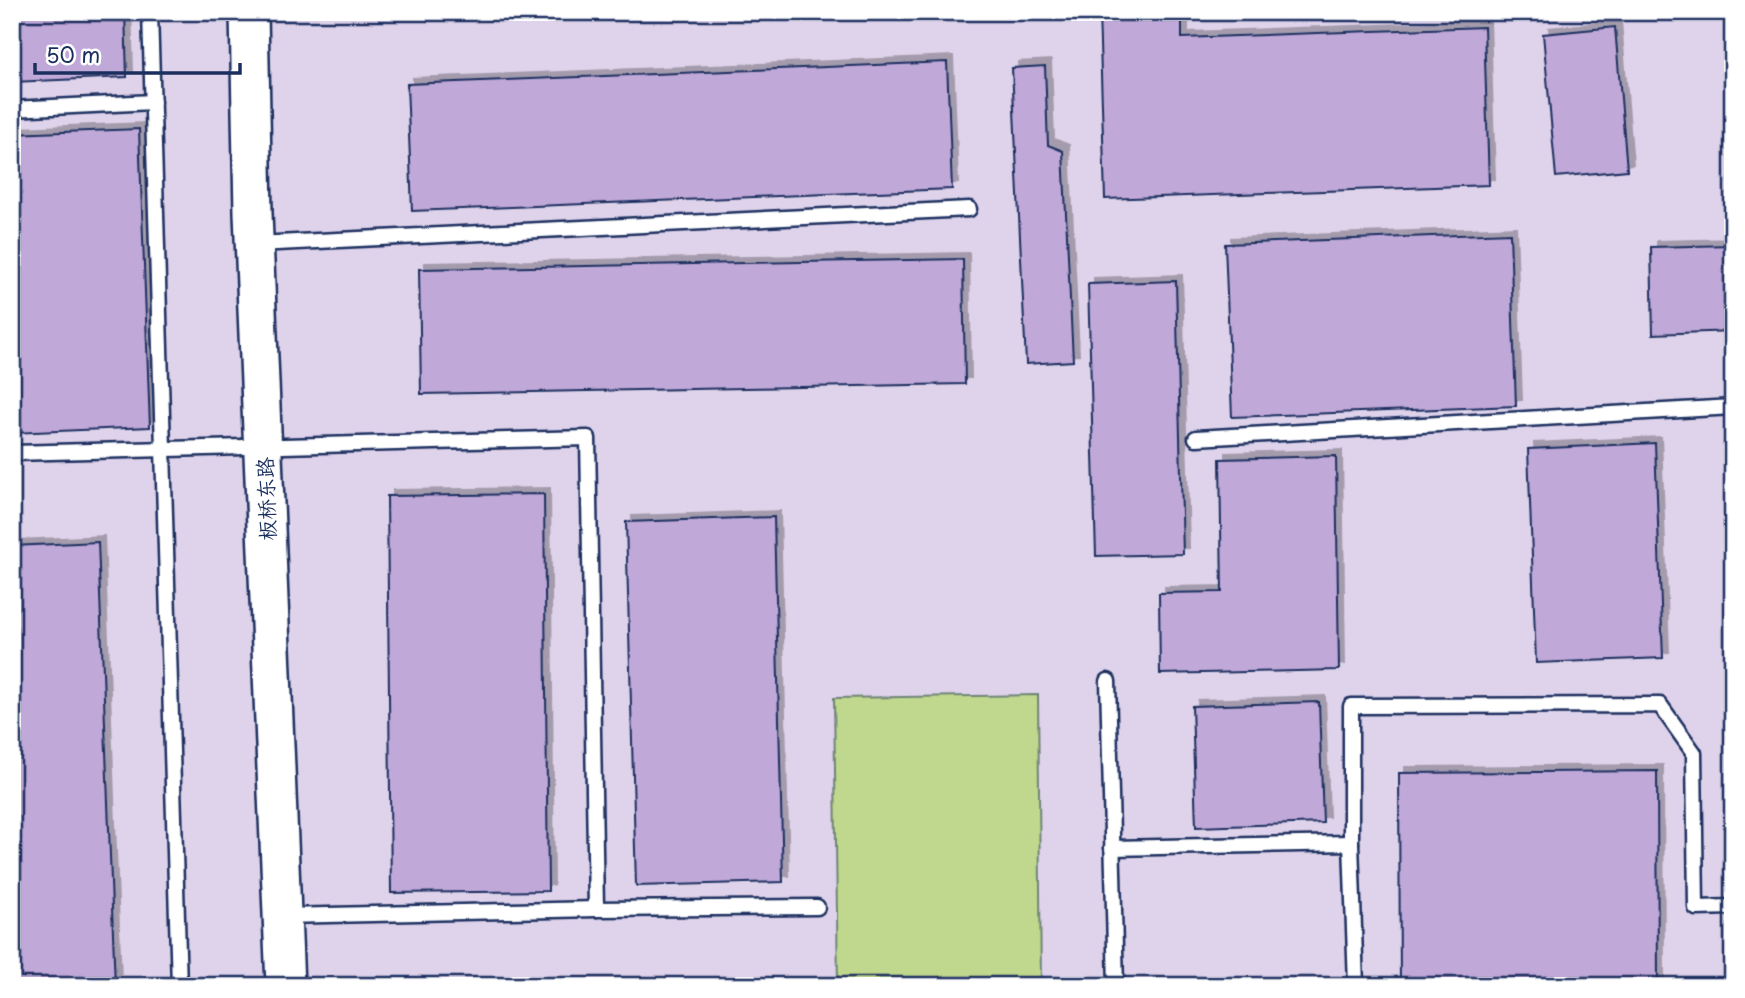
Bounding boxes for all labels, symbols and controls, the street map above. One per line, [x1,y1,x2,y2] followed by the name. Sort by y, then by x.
[35,32,240,76] scale bar
[46,38,100,70] text: 50 m
[248,456,282,542] street label: 板桥东路

